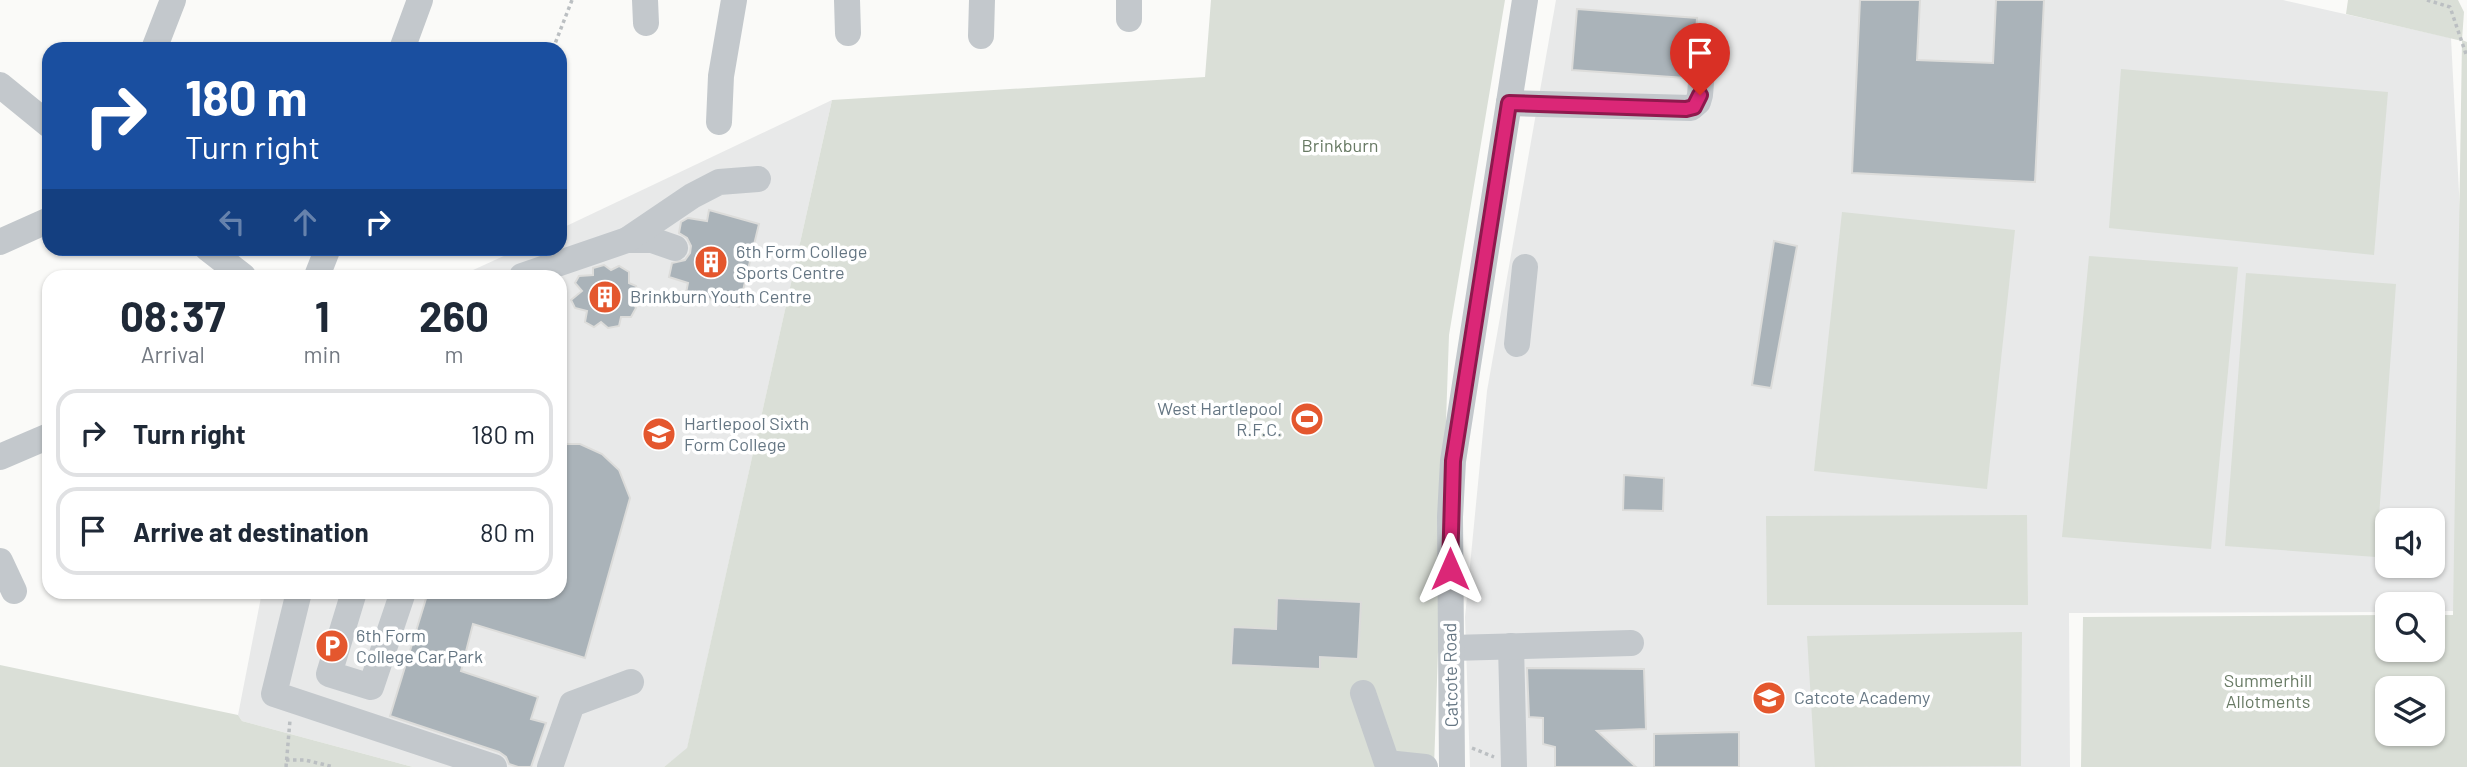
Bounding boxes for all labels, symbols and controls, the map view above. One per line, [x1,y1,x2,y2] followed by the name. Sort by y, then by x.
[1670,23,1730,95] pin
[1681,34,1719,72] icon: arrive
[185,67,308,126] text: 180 m
[70,70,161,161] icon: right
[185,127,320,165] text: Turn right
[1302,134,1378,156] park label: Brinkburn
[213,203,251,241] icon: left
[286,203,324,241] icon: ahead
[359,203,397,241] icon: right
[736,240,867,283] place label: 6th Form College Sports Centre
[692,243,730,281] building icon: 6th Form College Sports Centre
[586,278,624,316] building icon: Brinkburn Youth Centre
[630,285,812,307] place label: Brinkburn Youth Centre
[120,290,226,340] text: 08:37
[315,290,330,340] text: 1
[419,290,489,340] text: 260
[141,340,205,368] text: Arrival
[304,340,341,368] text: min
[444,340,463,368] text: m
[1157,397,1282,440] place label: West Hartlepool R.F.C.
[1288,400,1326,438] sports icon: West Hartlepool R.F.C.
[684,412,809,455] place label: Hartlepool Sixth Form College
[74,414,112,452] icon: right
[640,415,678,453] school or university icon: Hartlepool Sixth Form College
[133,418,246,449] text: Turn right
[471,418,535,449] text: 180 m
[2375,508,2445,746] map controls
[2375,508,2445,578] button: sound
[74,512,112,550] icon: arrive
[133,516,369,547] text: Arrive at destination
[480,516,535,547] text: 80 m
[1413,532,1487,606] position arrow
[2375,592,2445,662] button: search
[1438,623,1462,727] street label: Catcote Road
[356,624,483,667] place label: 6th Form College Car Park
[313,627,351,665] parking icon: 6th Form College Car Park
[2224,669,2312,712] park label: Summerhill Allotments
[2375,676,2445,746] button: layers
[1750,679,1788,717] school or university icon: Catcote Academy
[1794,686,1930,708] place label: Catcote Academy

